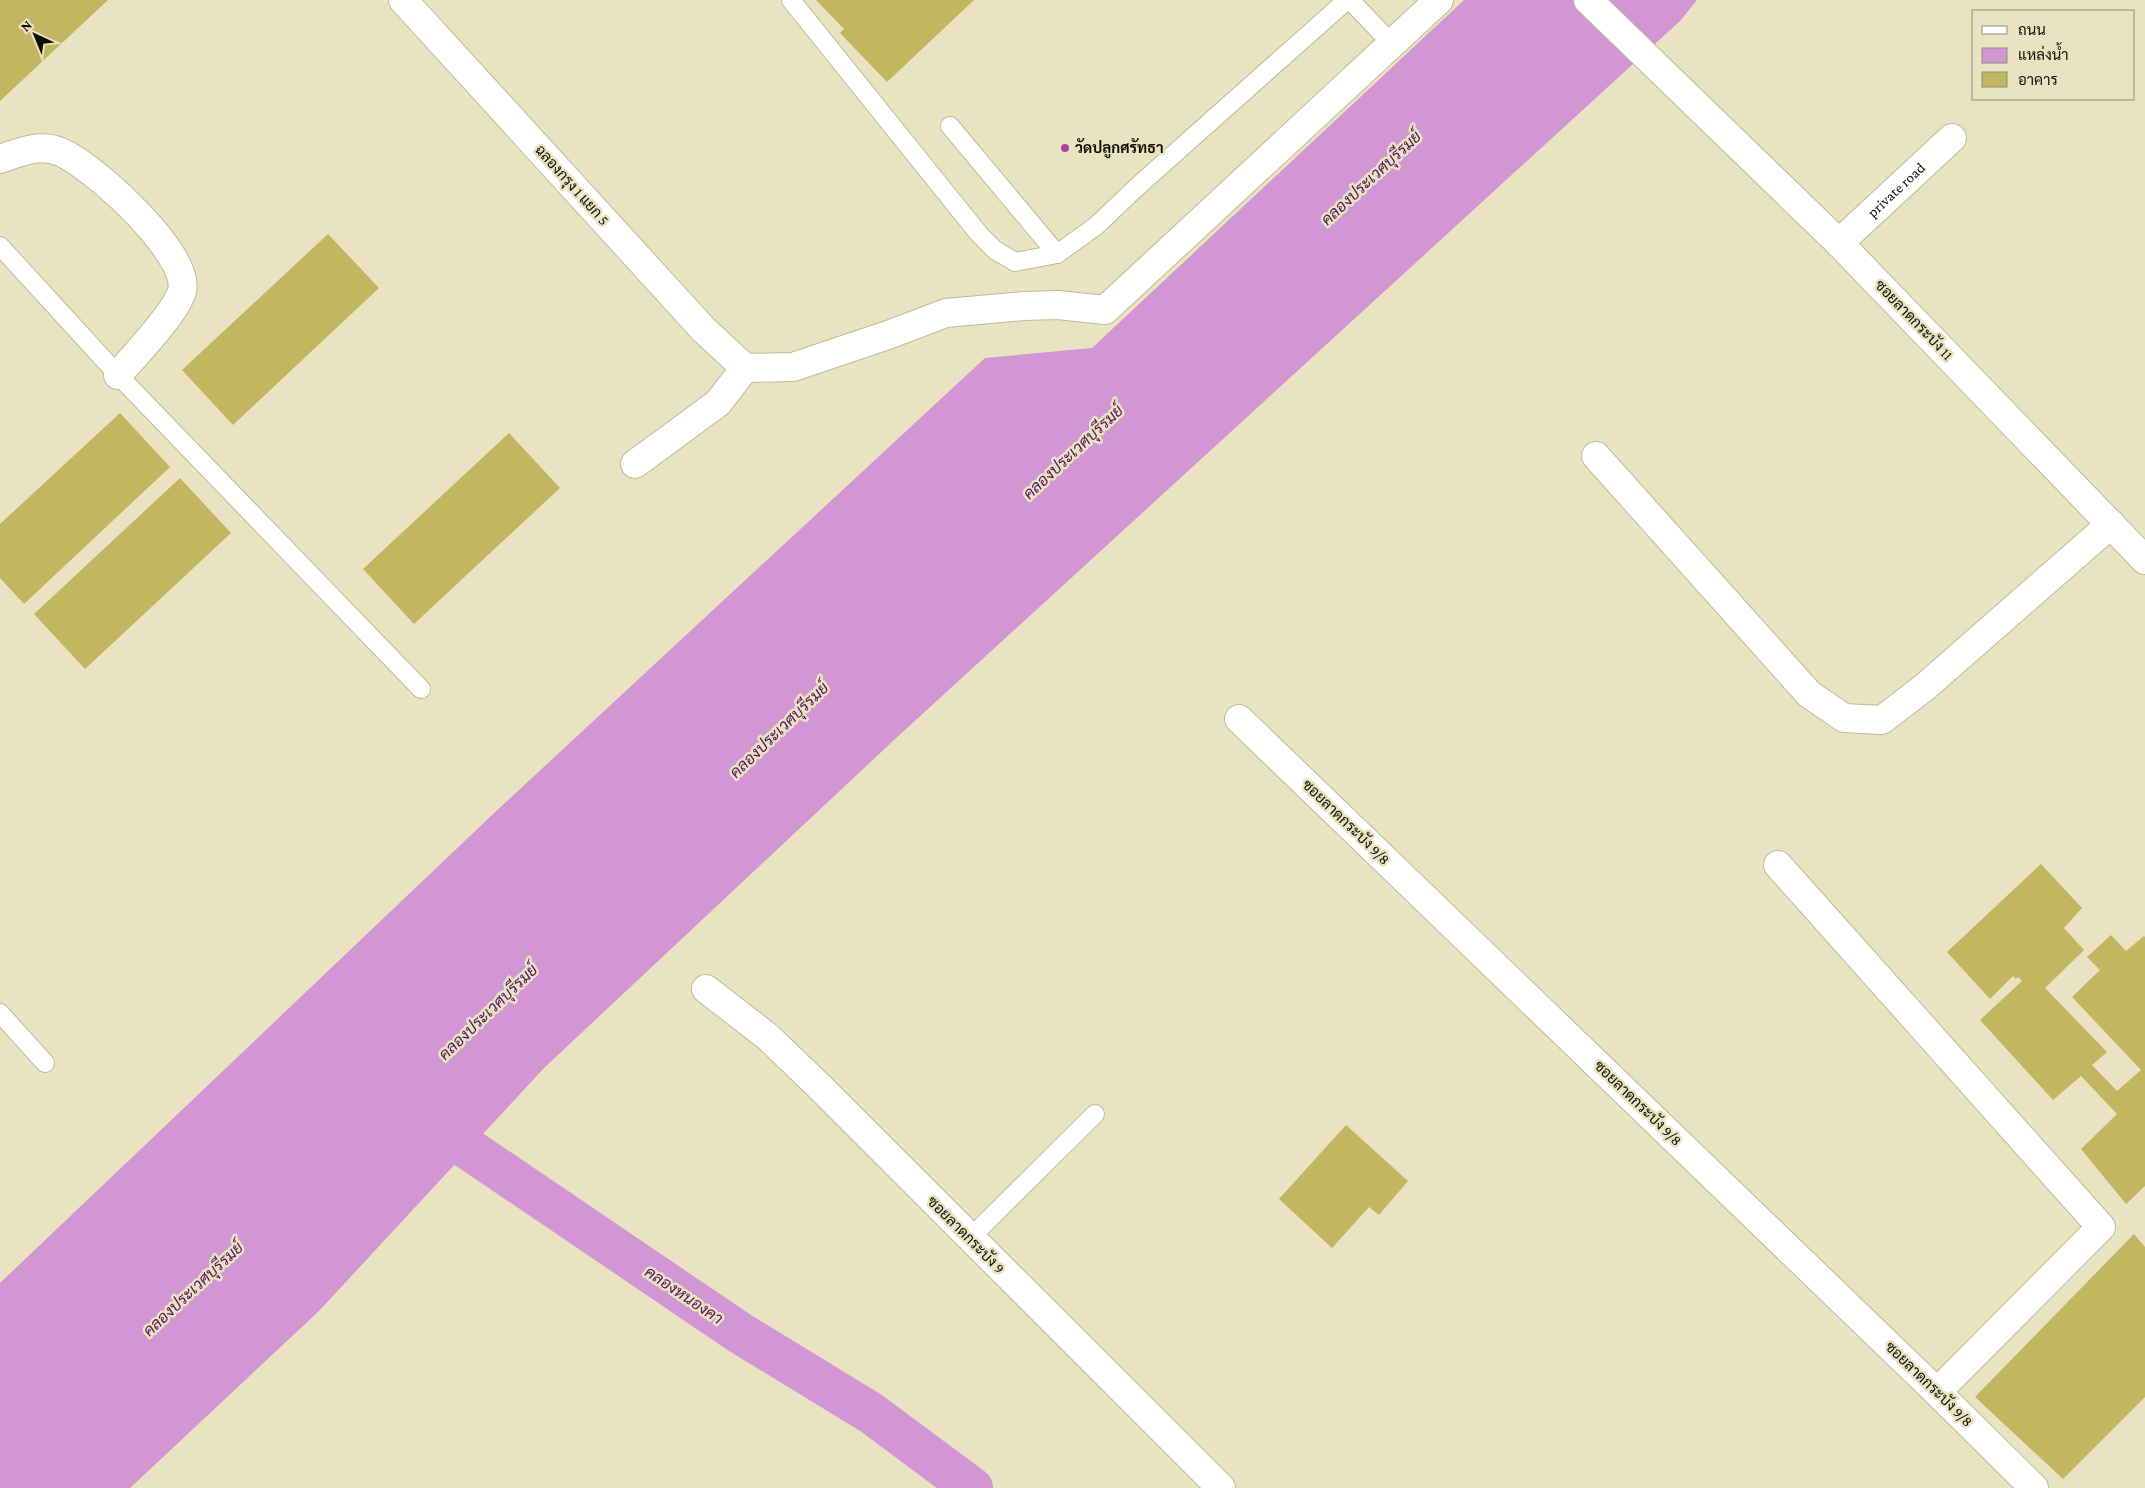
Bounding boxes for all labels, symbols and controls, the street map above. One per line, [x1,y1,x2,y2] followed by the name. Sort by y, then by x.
[10,10,60,60] north arrow
[1972,10,2135,100] legend
[17,16,35,35] text: N
[2018,22,2046,38] text: ถนน
[2018,42,2069,63] text: แหล่งน้ำ
[2018,72,2058,88] text: อาคาร
[1315,123,1428,231] water label: คลองประเวศบุรีรมย์
[1075,138,1164,159] place label: วัดปลูกศรัทธา
[530,142,612,230] street label: ฉลองกรุง 1 แยก 5
[1059,142,1071,154] marker: วัดปลูกศรัทธา
[1864,159,1928,221] street label: private road
[1872,276,1957,363] street label: ซอยลาดกระบัง 11
[1017,397,1130,505] water label: คลองประเวศบุรีรมย์
[724,674,835,783] water label: คลองประเวศบุรีรมย์
[1299,776,1394,868] street label: ซอยลาดกระบัง 9/8
[433,956,544,1065] water label: คลองประเวศบุรีรมย์
[1591,1057,1686,1149] street label: ซอยลาดกระบัง 9/8
[924,1192,1009,1277] street label: ซอยลาดกระบัง 9
[137,1234,250,1342] water label: คลองประเวศบุรีรมย์
[642,1263,726,1327] water label: คลองหนองคา
[1882,1338,1977,1430] street label: ซอยลาดกระบัง 9/8

